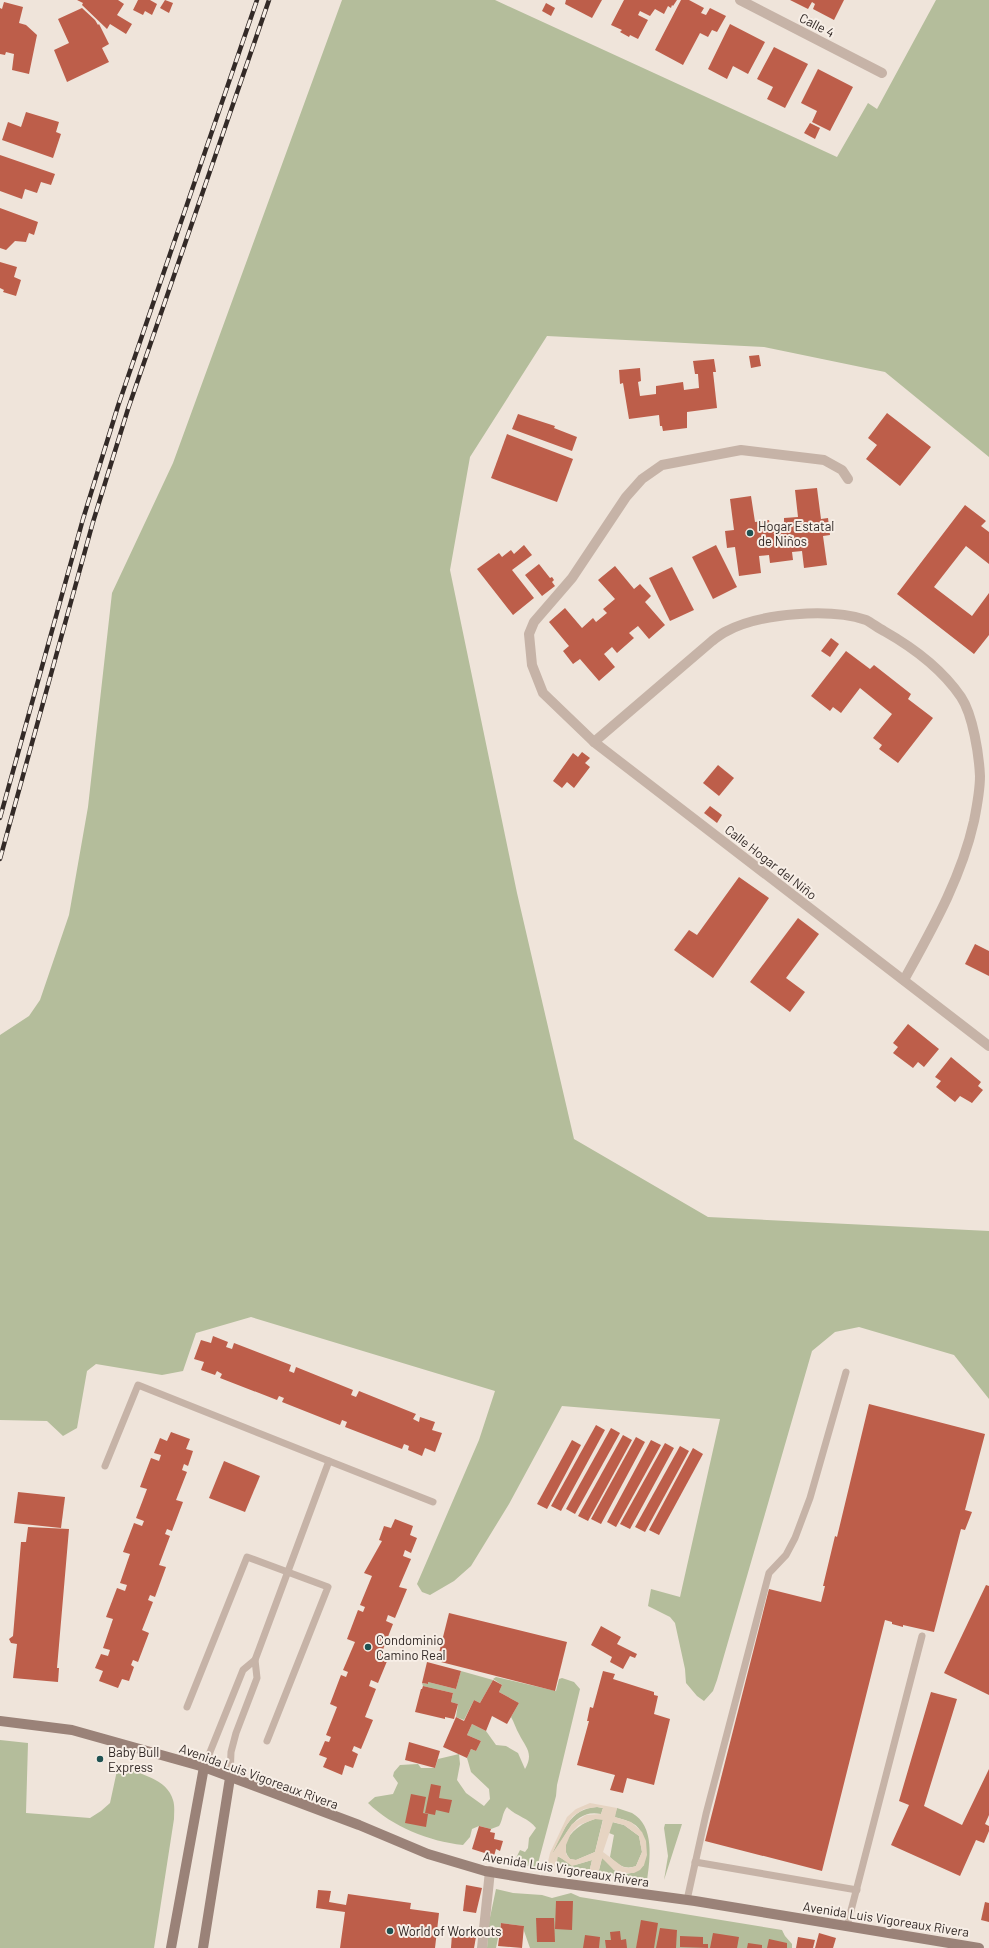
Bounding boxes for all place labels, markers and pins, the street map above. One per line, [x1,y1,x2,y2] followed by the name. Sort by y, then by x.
[758,518,834,549] place label: Hogar Estatal de Niños
[745,528,755,538] marker: Hogar Estatal de Niños
[376,1632,446,1663] place label: Condominio Camino Real
[363,1642,373,1652] marker: Condominio Camino Real
[108,1744,159,1775] place label: Baby Bull Express
[95,1754,105,1764] marker: Baby Bull Express
[398,1923,501,1939] place label: World of Workouts
[385,1926,395,1936] marker: World of Workouts

